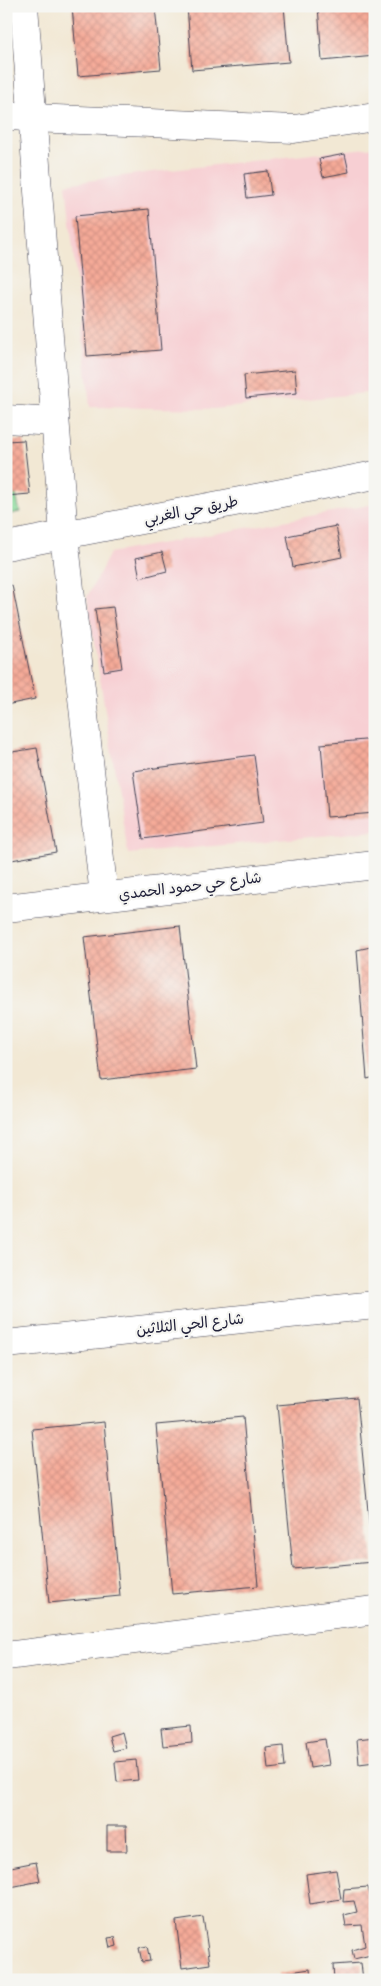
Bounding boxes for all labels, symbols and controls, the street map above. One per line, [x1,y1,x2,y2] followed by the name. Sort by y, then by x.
[142,491,241,532] street label: طريق حي الغربي
[117,867,263,908] street label: شارع حي حمود الحمدي
[135,1308,245,1343] street label: شارع الحي الثلاثين

